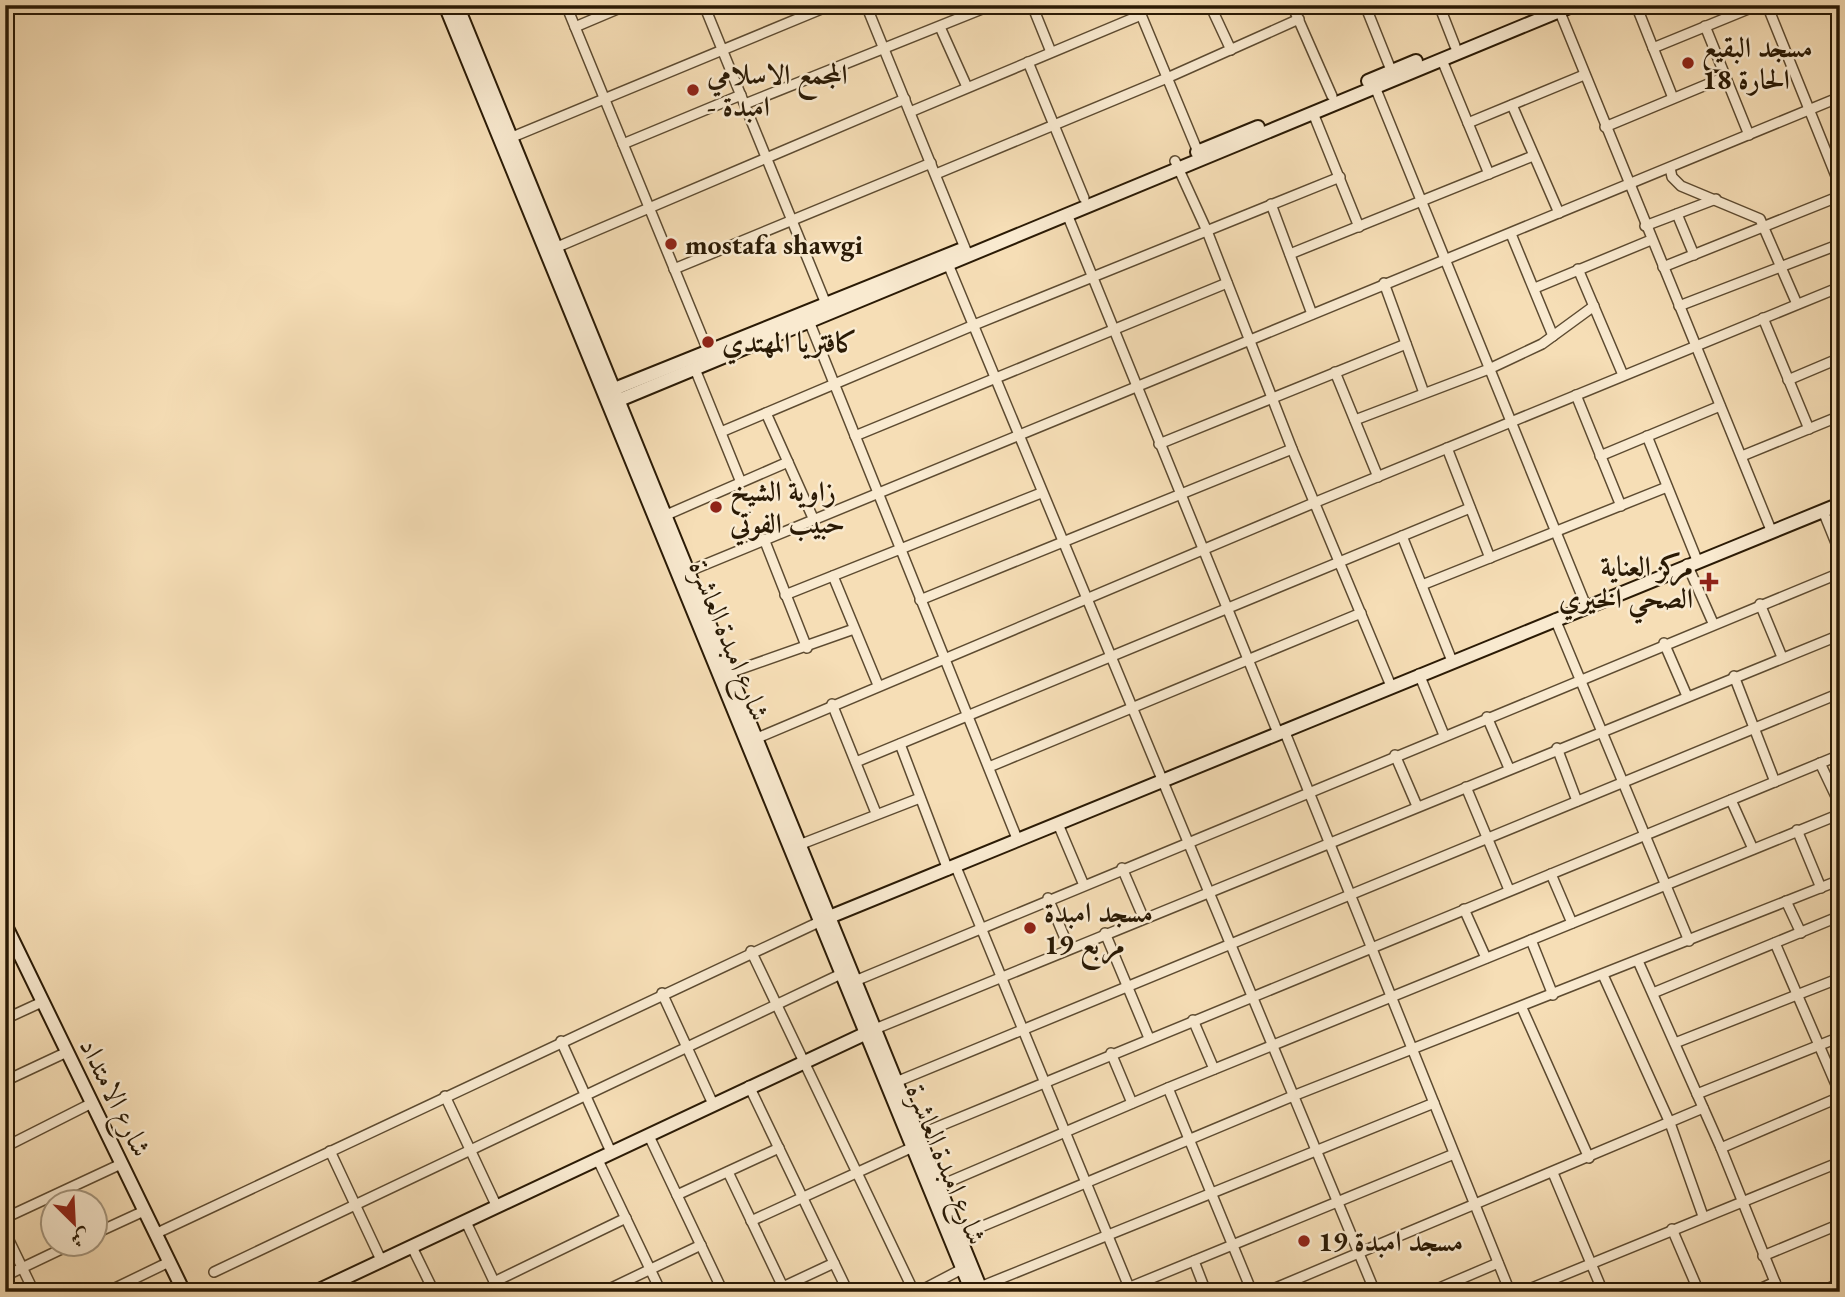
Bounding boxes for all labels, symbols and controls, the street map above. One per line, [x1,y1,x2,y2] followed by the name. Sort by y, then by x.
[1702,29,1813,97] place label: مسجد البقيع الحارة 18
[1680,55,1696,71] marker: مسجد البقيع الحارة 18
[706,56,848,124] place label: المجمع الاسلامي - امبدة
[685,82,701,98] marker: المجمع الاسلامي - امبدة
[685,226,863,262] place label: mostafa shawgi
[663,236,679,252] marker: mostafa shawgi
[722,324,857,365] place label: كافتريا المهتدي
[700,334,716,350] marker: كافتريا المهتدي
[729,473,845,546] place label: زاوية الشيخ حبيب الفوتي
[708,499,724,515] marker: زاوية الشيخ حبيب الفوتي
[1559,548,1693,624] place label: مركز العناية الصحي الخيري
[676,554,779,728] street label: شارع امبدة العاشرة
[1699,572,1719,592] marker: مركز العناية الصحي الخيري
[1044,894,1153,971] place label: مسجد امبدة مربع 19
[1022,920,1038,936] marker: مسجد امبدة مربع 19
[66,1032,160,1165] street label: شارع الامتداد
[893,1078,996,1252] street label: شارع امبدة العاشرة
[38,1188,108,1258] north arrow
[67,1223,94,1253] text: ش
[1318,1223,1463,1259] place label: مسجد امبدة 19
[1296,1233,1312,1249] marker: مسجد امبدة 19

